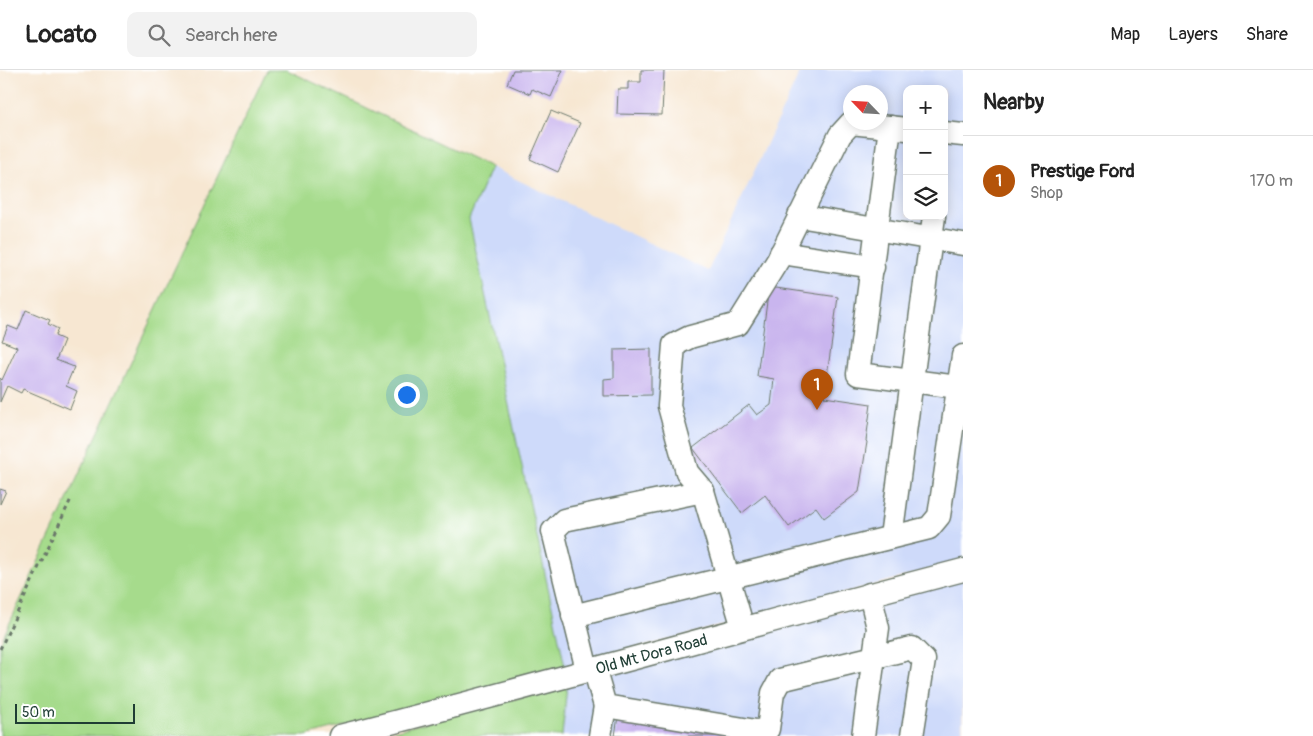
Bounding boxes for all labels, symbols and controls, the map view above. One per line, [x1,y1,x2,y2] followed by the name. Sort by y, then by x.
[127,12,477,57] search box
[25,20,97,49] text: Locato
[145,21,173,49] icon: search
[185,23,277,47] text: Search here
[1111,23,1140,46] text: Map
[1168,23,1218,46] text: Layers
[1246,23,1288,46] text: Share
[843,85,888,130] north arrow
[903,85,948,220] map controls
[903,85,948,130] button: +
[983,89,1044,116] text: Nearby
[903,130,948,175] button: −
[1030,159,1135,183] text: Prestige Ford
[996,171,1002,191] text: 1
[1250,171,1293,191] text: 170 m
[903,175,948,220] button: layers
[1030,183,1063,203] text: Shop
[801,369,833,410] pin: 1
[394,382,420,408] your location
[593,630,710,679] street label: Old Mt Dora Road
[15,701,135,724] scale bar
[22,704,55,721] text: 50 m

